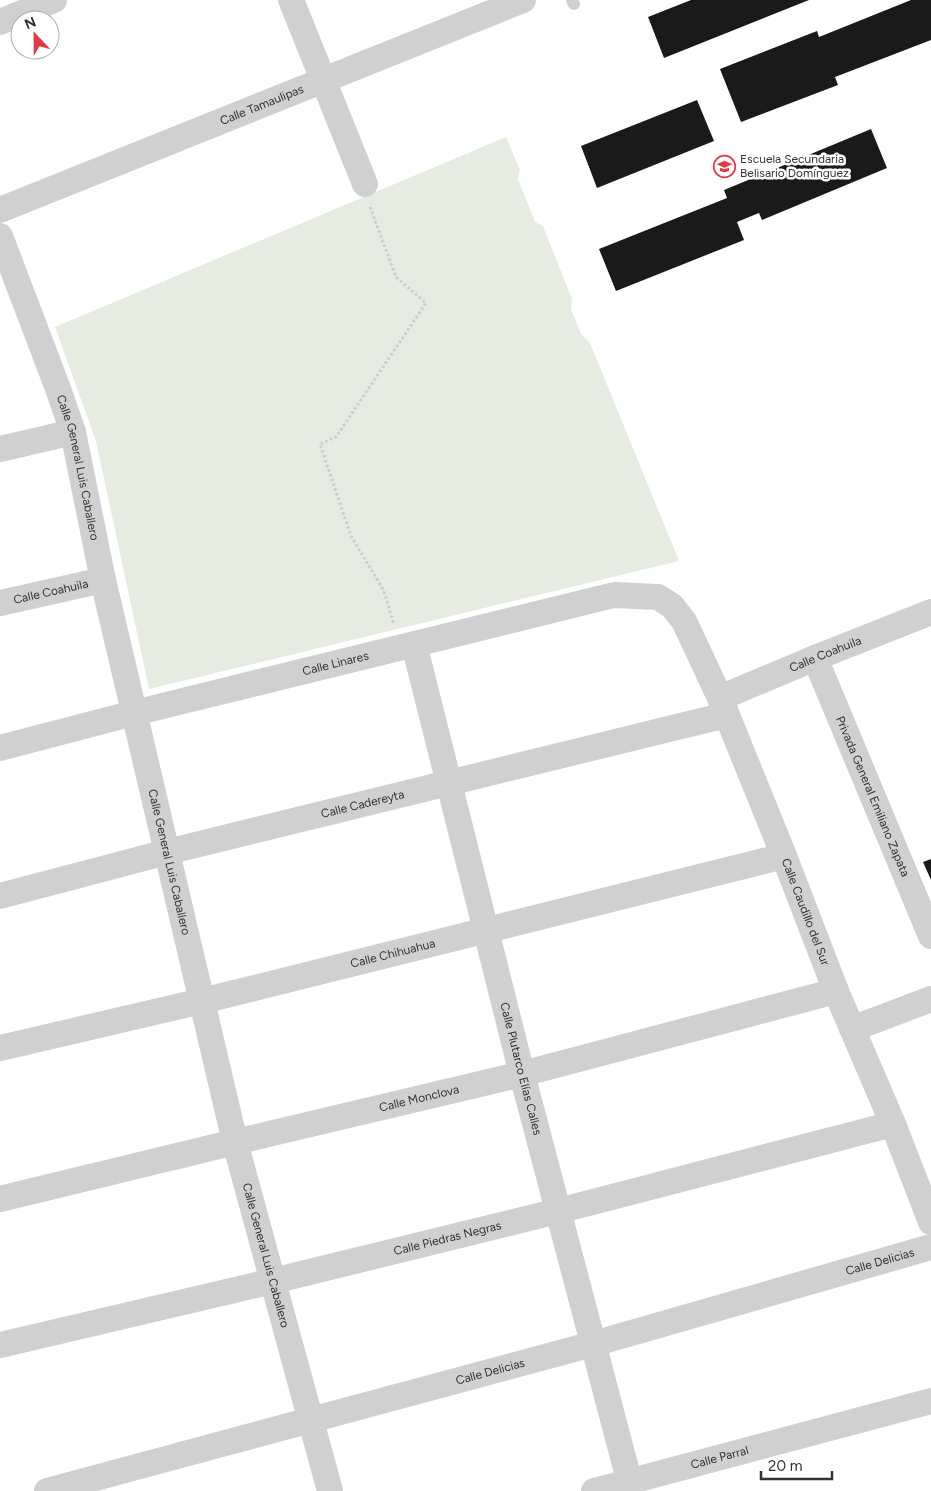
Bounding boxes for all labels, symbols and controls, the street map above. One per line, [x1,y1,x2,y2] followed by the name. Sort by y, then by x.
[10,10,60,60] north arrow
[22,14,39,33] text: N
[218,82,306,128] street label: Calle Tamaulipas
[740,152,849,180] place label: Escuela Secundaria Belisario Domínguez
[712,154,736,178] school or university icon: Escuela Secundaria Belisario Domínguez
[54,393,102,542] street label: Calle General Luis Caballero
[12,577,90,607] street label: Calle Coahuila
[787,633,863,675] street label: Calle Coahuila
[301,648,370,678] street label: Calle Linares
[833,714,913,879] street label: Privada General Emiliano Zapata
[319,787,406,821] street label: Calle Cadereyta
[145,788,193,937] street label: Calle General Luis Caballero
[779,856,832,967] street label: Calle Caudillo del Sur
[349,936,437,971] street label: Calle Chihuahua
[497,1001,545,1137] street label: Calle Plutarco Elías Calles
[378,1082,460,1115] street label: Calle Monclova
[239,1181,292,1329] street label: Calle General Luis Caballero
[392,1218,503,1258] street label: Calle Piedras Negras
[844,1245,916,1278] street label: Calle Delicias
[454,1356,527,1388] street label: Calle Delicias
[689,1443,750,1472] street label: Calle Parral
[761,1448,832,1480] scale bar
[768,1457,802,1475] text: 20 m

